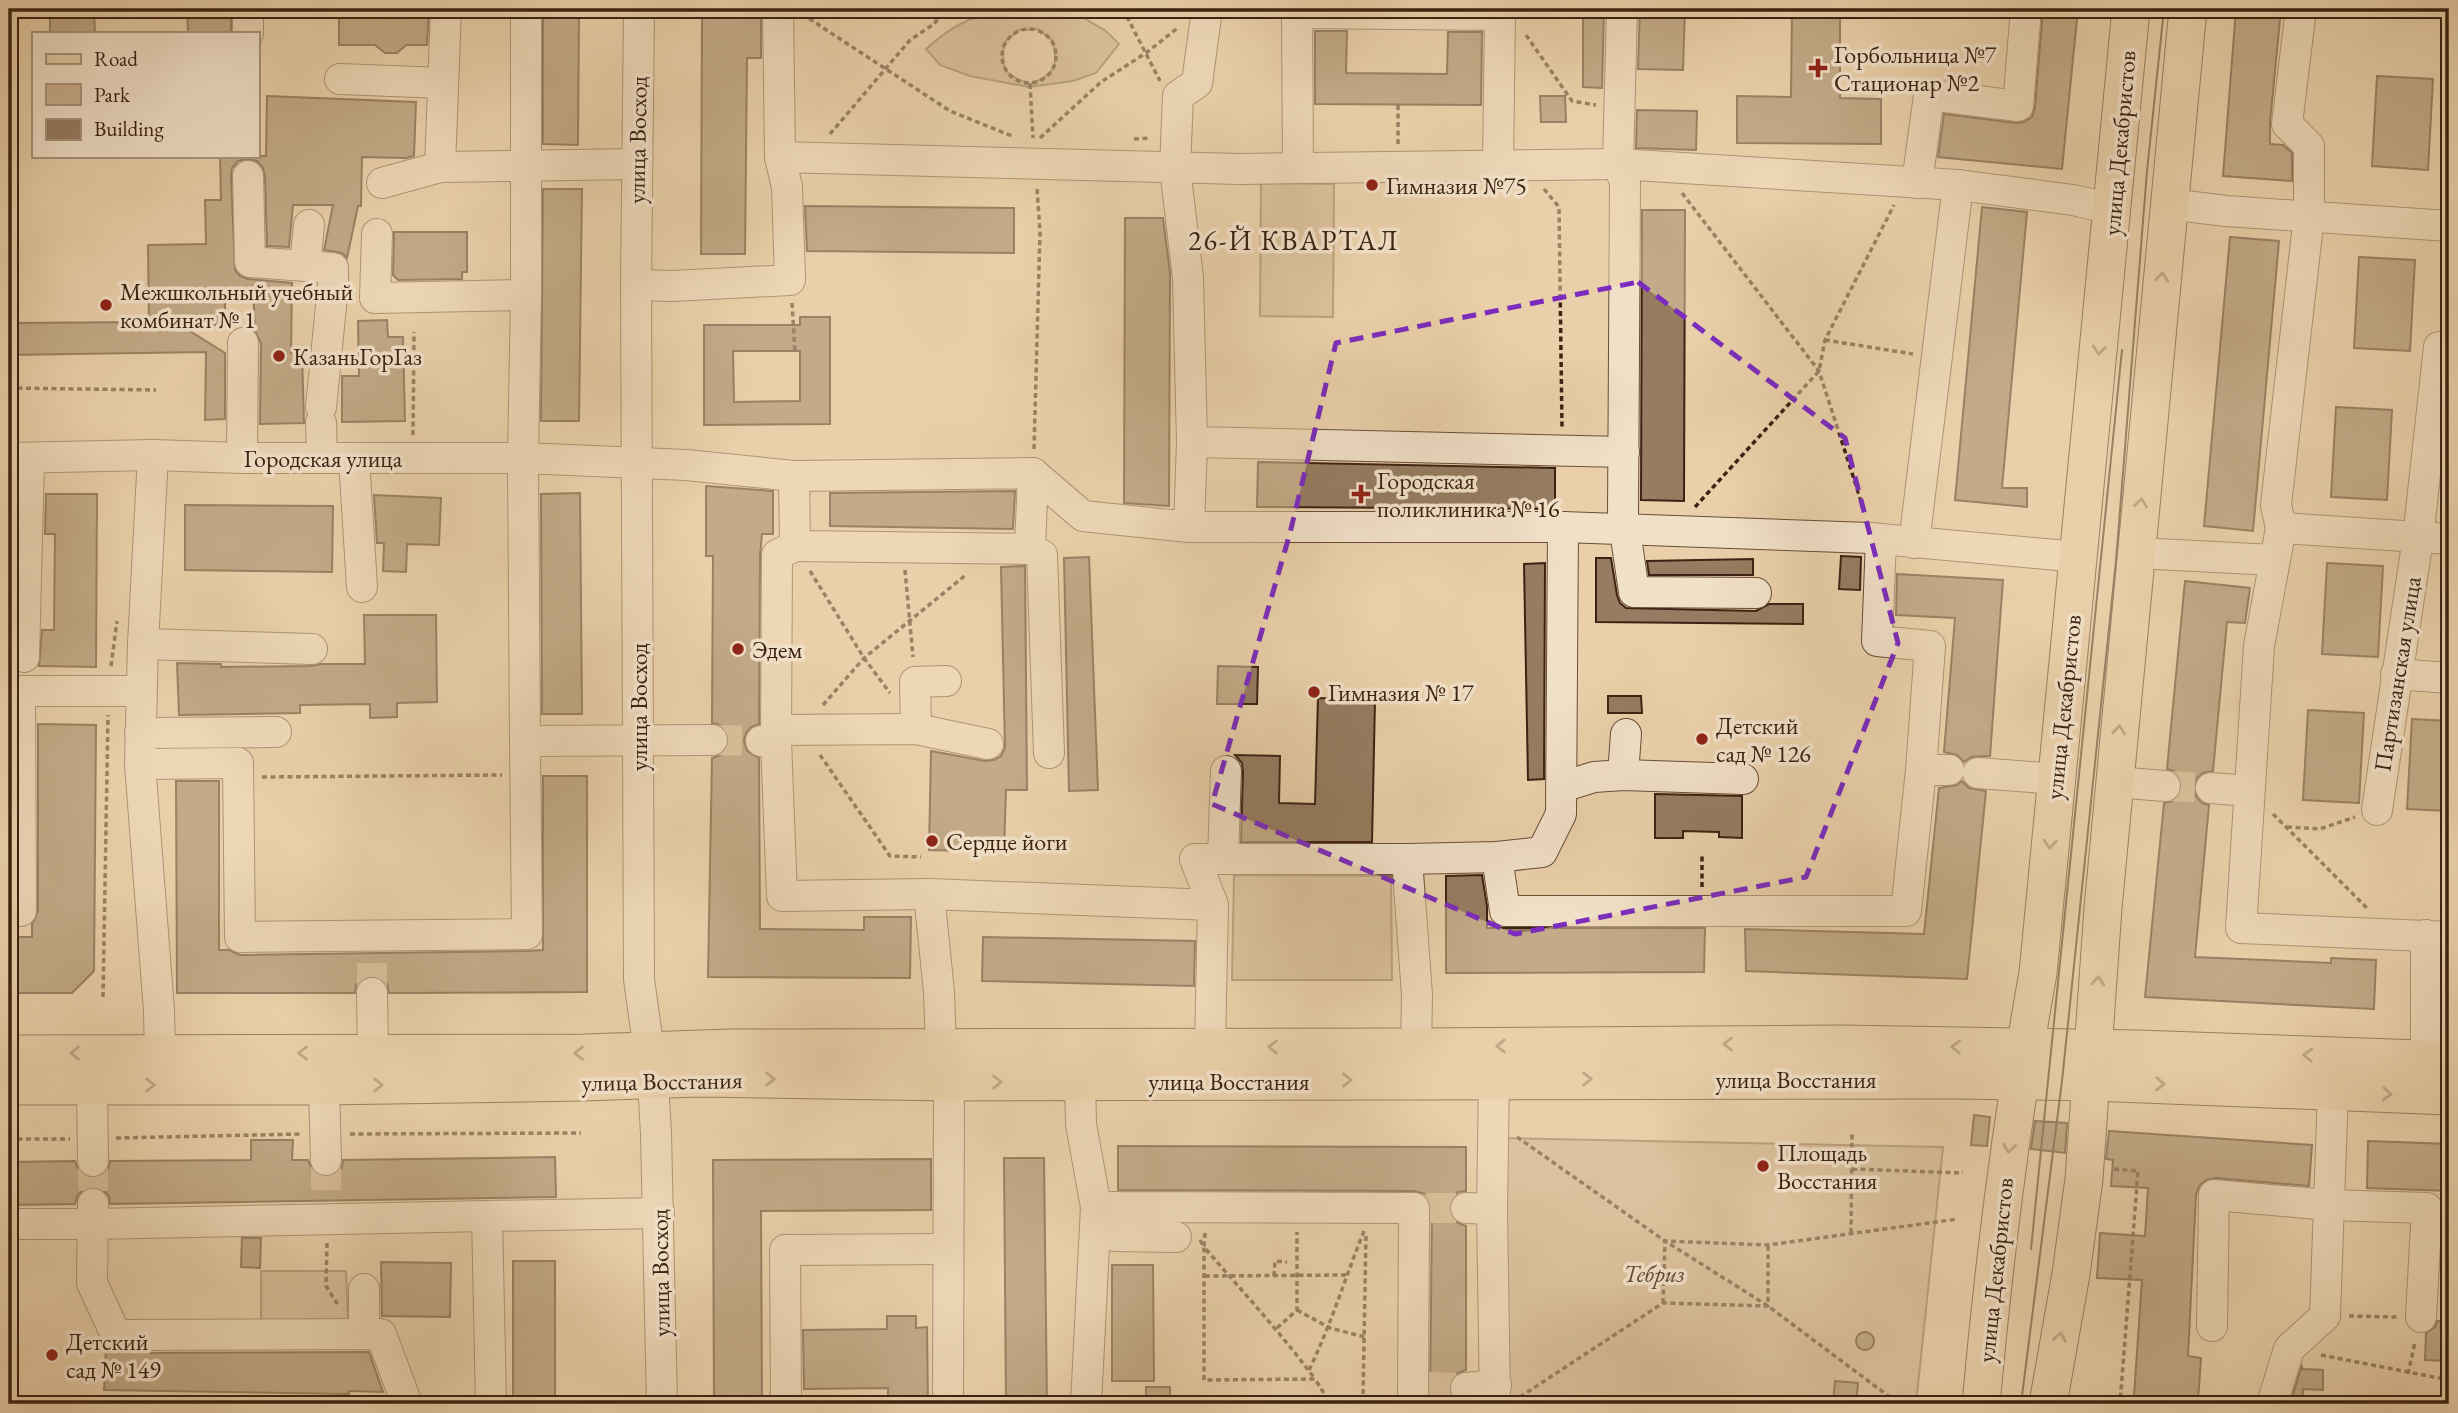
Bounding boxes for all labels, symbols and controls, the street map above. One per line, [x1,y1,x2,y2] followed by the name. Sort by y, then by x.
[32,32,259,158] legend
[1834,39,1997,98] place label: Горбольница №7 Стационар №2
[94,45,138,72] text: Road
[2095,49,2143,237] street label: улица Декабристов
[1808,58,1828,78] marker: Горбольница №7 Стационар №2
[620,76,654,204] street label: улица Восход
[94,81,131,108] text: Park
[94,115,164,142] text: Building
[1386,170,1527,201] place label: Гимназия №75
[1364,177,1380,193] marker: Гимназия №75
[1188,222,1400,258] district label: 26-Й КВАРТАЛ
[2155,271,2170,283] one-way arrow
[120,276,354,335] place label: Межшкольный учебный комбинат № 1
[98,297,114,313] marker: Межшкольный учебный комбинат № 1
[293,341,422,372] place label: КазаньГорГаз
[2091,344,2106,355] one-way arrow
[271,348,287,364] marker: КазаньГорГаз
[244,443,403,474] street label: Городская улица
[1377,465,1560,524] place label: Городская поликлиника № 16
[1351,484,1371,504] marker: Городская поликлиника № 16
[2133,498,2148,509] one-way arrow
[2366,574,2428,774] street label: Партизанская улица
[2038,613,2088,801] street label: улица Декабристов
[752,634,802,665] place label: Эдем
[730,641,746,657] marker: Эдем
[623,643,654,771] street label: улица Восход
[1328,677,1474,708] place label: Гимназия № 17
[1306,684,1322,700] marker: Гимназия № 17
[1716,710,1811,769] place label: Детский сад № 126
[2112,724,2127,736] one-way arrow
[1694,731,1710,747] marker: Детский сад № 126
[946,826,1068,857] place label: Сердце йоги
[924,833,940,849] marker: Сердце йоги
[2043,839,2058,850] one-way arrow
[2090,975,2105,986] one-way arrow
[1723,1036,1733,1052] one-way arrow
[1268,1039,1278,1055] one-way arrow
[1495,1039,1506,1054] one-way arrow
[1950,1039,1961,1054] one-way arrow
[297,1045,307,1061] one-way arrow
[573,1045,584,1061] one-way arrow
[69,1046,80,1061] one-way arrow
[2302,1048,2313,1063] one-way arrow
[581,1064,743,1098] street label: улица Восстания
[1715,1064,1877,1095] street label: улица Восстания
[1148,1066,1310,1097] street label: улица Восстания
[1582,1071,1593,1087] one-way arrow
[764,1072,775,1087] one-way arrow
[1342,1072,1353,1088] one-way arrow
[992,1074,1003,1090] one-way arrow
[146,1077,156,1093] one-way arrow
[373,1077,384,1093] one-way arrow
[2155,1077,2166,1092] one-way arrow
[2382,1086,2393,1101] one-way arrow
[1777,1137,1878,1196] place label: Площадь Восстания
[2001,1142,2016,1154] one-way arrow
[1755,1158,1771,1174] marker: Площадь Восстания
[1970,1176,2020,1364] street label: улица Декабристов
[643,1209,677,1337] street label: улица Восход
[1623,1258,1685,1289] park label: Тебриз
[66,1326,161,1385] place label: Детский сад № 149
[2052,1331,2067,1343] one-way arrow
[44,1347,60,1363] marker: Детский сад № 149

